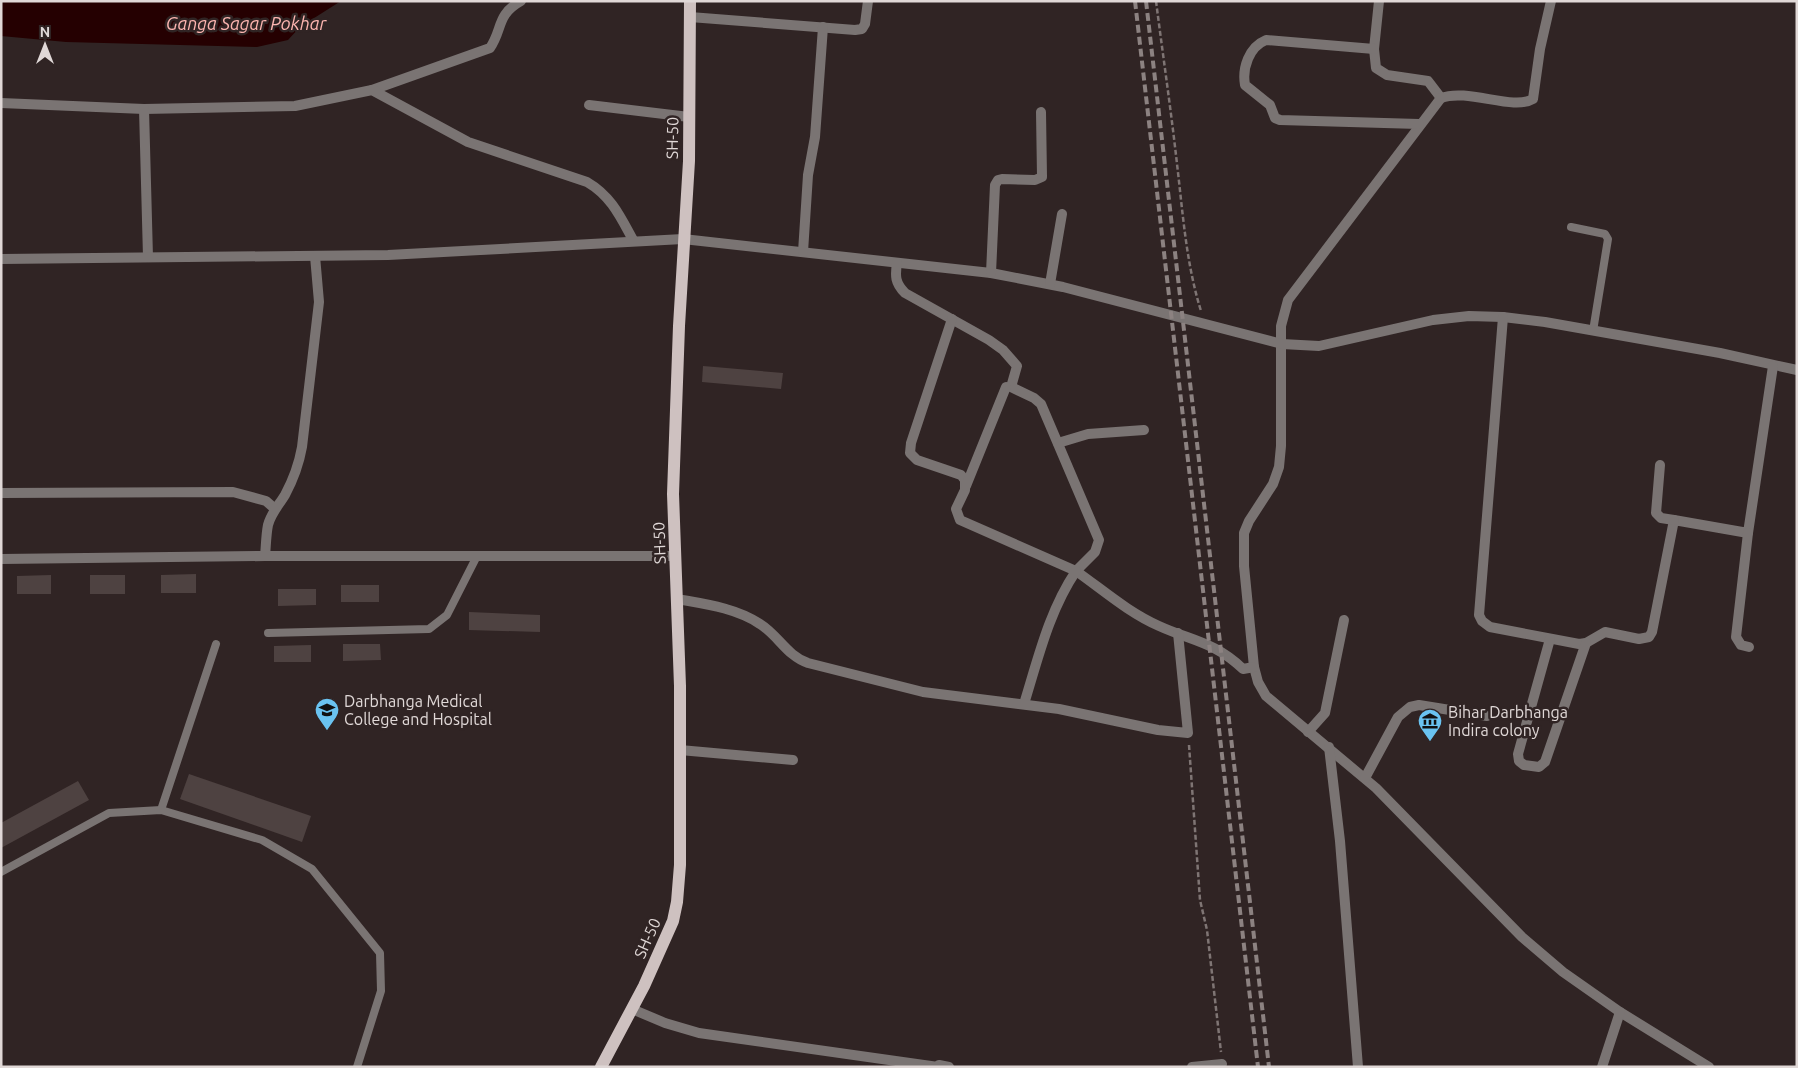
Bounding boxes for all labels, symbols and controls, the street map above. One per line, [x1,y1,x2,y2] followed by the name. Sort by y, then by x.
[166,13,327,33] water label: Ganga Sagar Pokhar
[20,20,70,70] north arrow
[40,24,50,40] text: N
[663,117,681,159] street label: SH-50
[649,522,669,564] street label: SH-50
[344,692,492,728] place label: Darbhanga Medical College and Hospital
[314,697,340,731] school or university icon: Darbhanga Medical College and Hospital
[1448,703,1568,739] place label: Bihar Darbhanga Indira colony
[1417,708,1443,742] museum icon: Bihar Darbhanga Indira colony
[630,915,664,961] street label: SH-50

